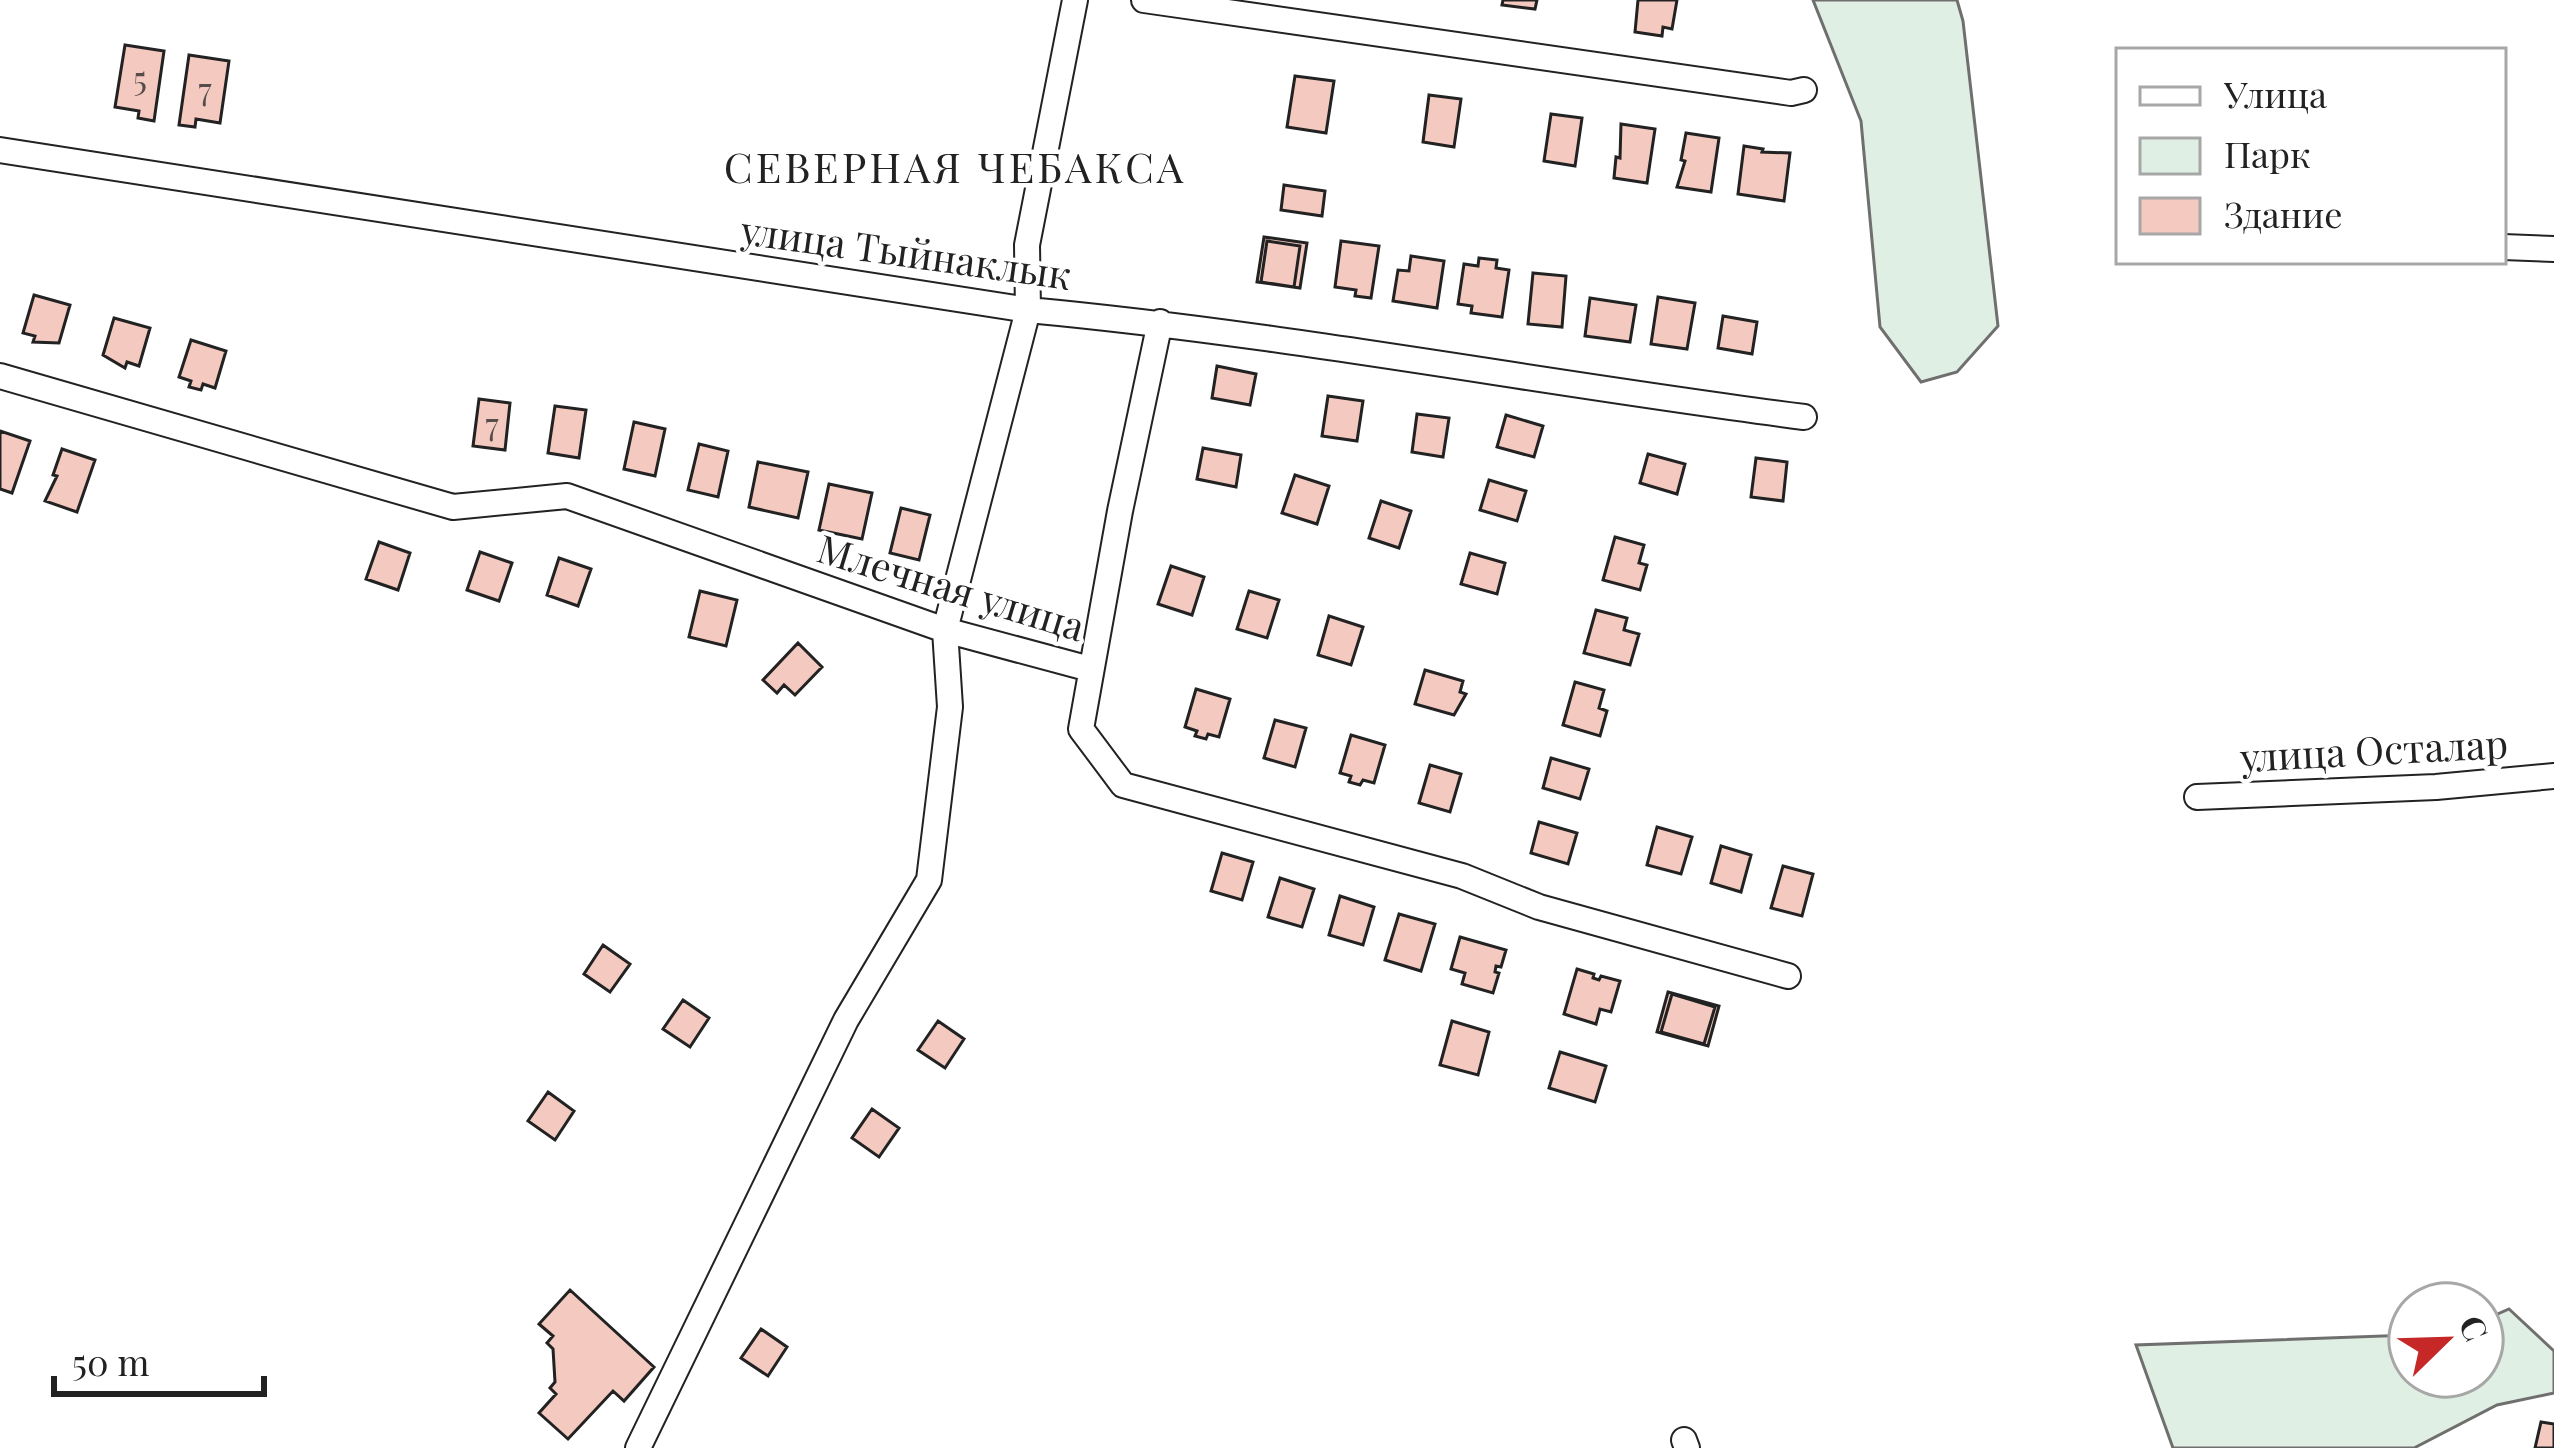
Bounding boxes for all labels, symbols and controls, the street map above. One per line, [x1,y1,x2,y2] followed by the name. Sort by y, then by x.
[2116,48,2506,264] legend
[133,55,147,99] house number: 5
[198,66,212,110] house number: 7
[2223,69,2327,117] text: Улица
[2224,129,2311,177] text: Парк
[724,138,1186,194] district label: СЕВЕРНАЯ ЧЕБАКСА
[2224,189,2342,237] text: Здание
[737,202,1075,300] street label: улица Тыйнаклык
[485,401,499,445] house number: 7
[812,521,1092,652] street label: Млечная улица
[2238,716,2509,782] street label: улица Осталар
[2386,1280,2506,1400] north arrow
[2451,1308,2500,1347] text: С
[54,1322,264,1396] scale bar
[72,1337,150,1385] text: 50 m

